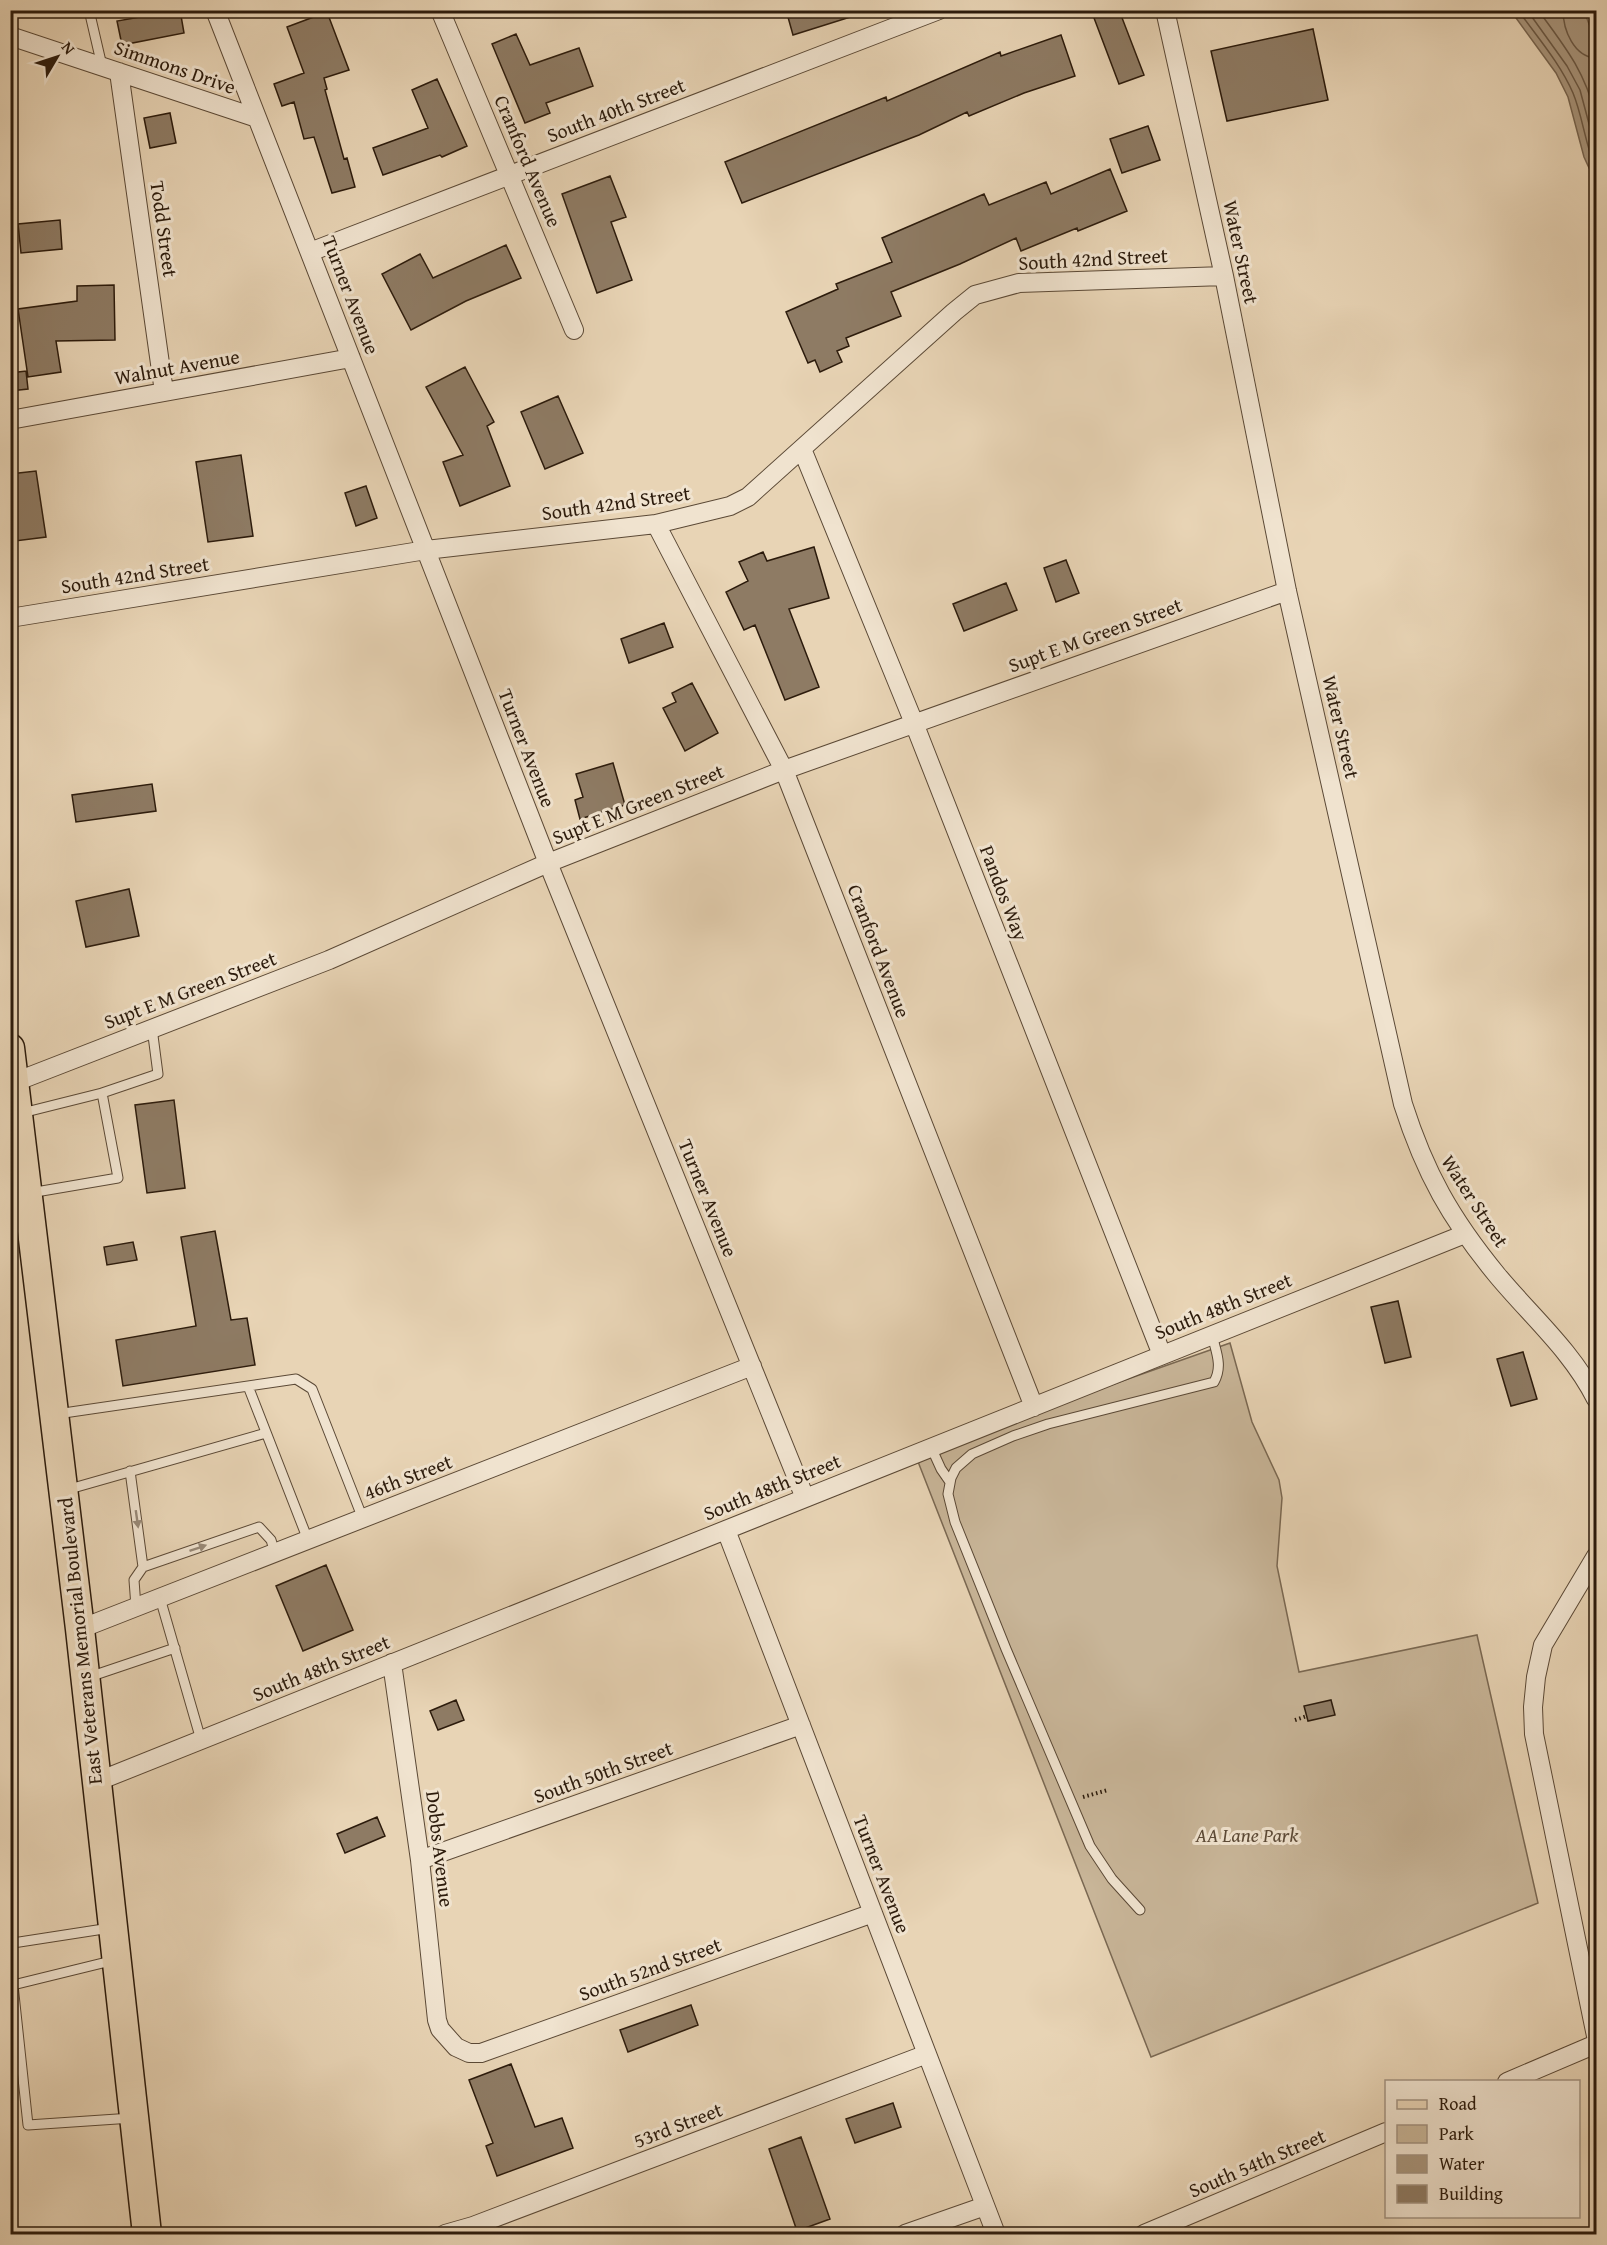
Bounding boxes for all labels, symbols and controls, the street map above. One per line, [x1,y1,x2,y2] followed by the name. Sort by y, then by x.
[27,27,87,87] north arrow
[111,32,240,101] street label: Simmons Drive
[56,36,82,60] text: N
[542,70,689,149] street label: South 40th Street
[488,90,569,231] street label: Cranford Avenue
[143,179,186,279] street label: Todd Street
[1216,197,1267,306] street label: Water Street
[316,231,387,358] street label: Turner Avenue
[1017,240,1168,277] street label: South 42nd Street
[112,341,242,392] street label: Walnut Avenue
[540,478,692,527] street label: South 42nd Street
[59,548,211,601] street label: South 42nd Street
[1004,590,1186,679] street label: Supt E M Green Street
[1316,672,1367,781] street label: Water Street
[492,684,563,811] street label: Turner Avenue
[548,756,728,851] street label: Supt E M Green Street
[973,841,1036,945] street label: Pandos Way
[841,880,918,1022] street label: Cranford Avenue
[99,943,280,1036] street label: Supt E M Green Street
[672,1134,745,1261] street label: Turner Avenue
[1435,1149,1516,1253] street label: Water Street
[1150,1265,1296,1346] street label: South 48th Street
[359,1446,456,1507] street label: 46th Street
[699,1446,845,1527] street label: South 48th Street
[50,1496,109,1786] street label: East Veterans Memorial Boulevard
[132,1510,141,1529] one-way arrow
[189,1542,207,1552] one-way arrow
[248,1627,394,1708] street label: South 48th Street
[529,1733,676,1810] street label: South 50th Street
[419,1789,462,1909] street label: Dobbs Avenue
[847,1810,918,1937] street label: Turner Avenue
[1195,1820,1299,1849] park label: AA Lane Park
[575,1929,725,2008] street label: South 52nd Street
[1385,2080,1580,2218] legend
[1439,2090,1477,2117] text: Road
[629,2094,726,2155] street label: 53rd Street
[1439,2120,1475,2147] text: Park
[1184,2121,1330,2204] street label: South 54th Street
[1439,2150,1485,2177] text: Water
[1439,2180,1503,2207] text: Building

